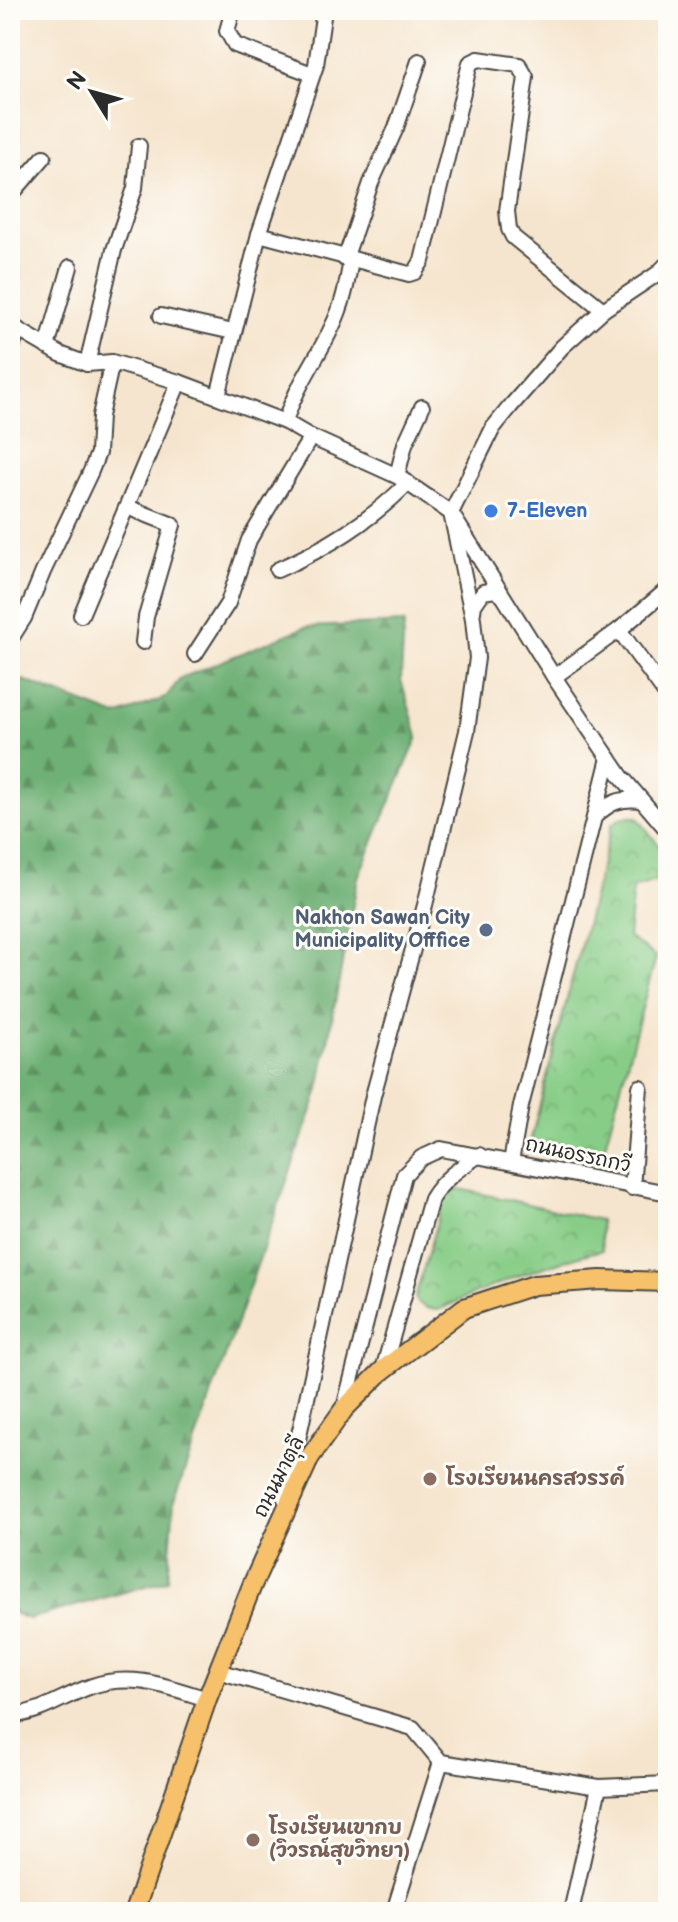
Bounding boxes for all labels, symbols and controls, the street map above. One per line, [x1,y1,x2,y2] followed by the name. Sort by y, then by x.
[52,52,132,132] north arrow
[61,66,93,96] text: N
[507,499,588,523] place label: 7-Eleven
[482,502,500,520] marker: 7-Eleven
[295,906,471,953] place label: Nakhon Sawan City Municipality Offfice
[477,921,495,939] marker: Nakhon Sawan City Municipality Offfice
[523,1131,633,1178] street label: ถนนอรรถกวี
[248,1432,312,1523] street label: ถนนมาตุลี
[445,1465,625,1491] place label: โรงเรียนนครสวรรค์
[421,1470,439,1488] marker: โรงเรียนนครสวรรค์
[268,1814,410,1865] place label: โรงเรียนเขากบ (วิวรณ์สุขวิทยา)
[244,1831,262,1849] marker: โรงเรียนเขากบ (วิวรณ์สุขวิทยา)

